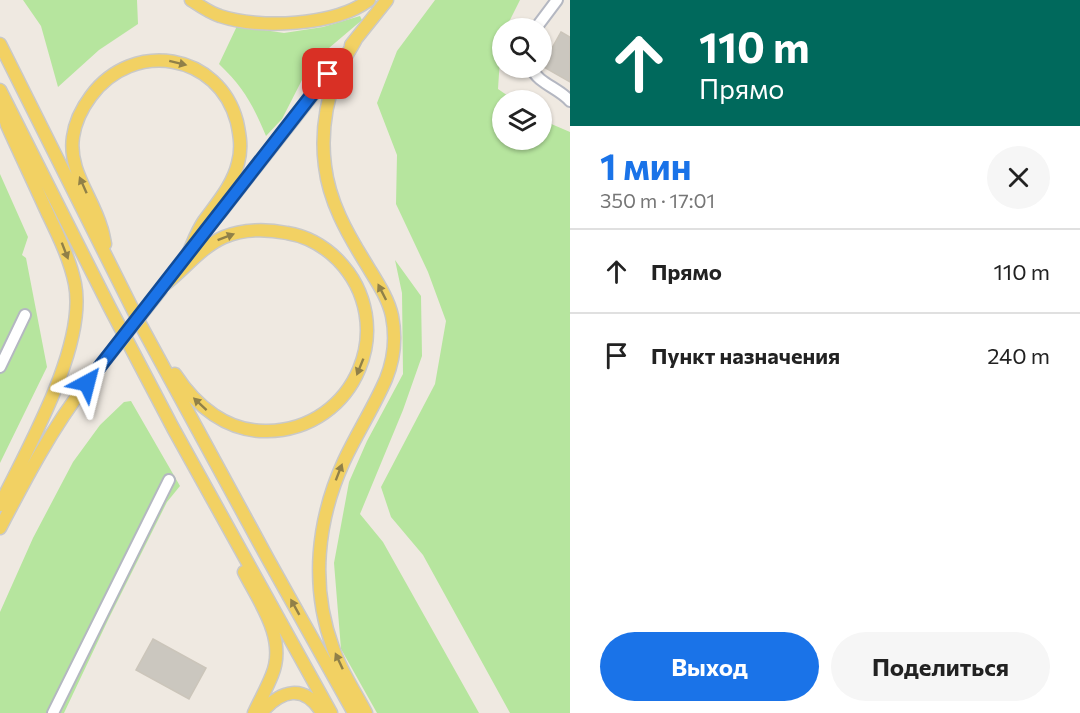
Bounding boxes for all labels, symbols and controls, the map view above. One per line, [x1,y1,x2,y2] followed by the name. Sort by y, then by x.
[492,18,552,150] map controls
[492,18,552,78] button: search
[699,20,810,72] text: 110 m
[600,24,678,102] icon: ahead
[302,48,353,99] pin
[311,57,344,90] icon: arrive
[169,59,187,69] one-way arrow
[699,72,784,105] text: Прямо
[492,90,552,150] button: layers
[600,143,692,187] text: 1 мин
[987,146,1050,209] button: close
[78,176,88,194] one-way arrow
[600,188,715,212] text: 350 m · 17:01
[218,232,236,242] one-way arrow
[60,242,70,260] one-way arrow
[600,255,633,288] icon: ahead
[651,258,722,285] text: Прямо
[993,258,1050,285] text: 110 m
[377,283,387,300] one-way arrow
[600,339,633,372] icon: arrive
[651,342,840,369] text: Пункт назначения
[987,342,1050,369] text: 240 m
[55,351,119,415] position arrow
[355,358,364,376] one-way arrow
[193,398,208,411] one-way arrow
[335,463,345,481] one-way arrow
[290,598,300,615] one-way arrow
[600,632,819,701] button: Выход
[831,632,1050,701] button: Поделиться
[334,653,343,670] one-way arrow

